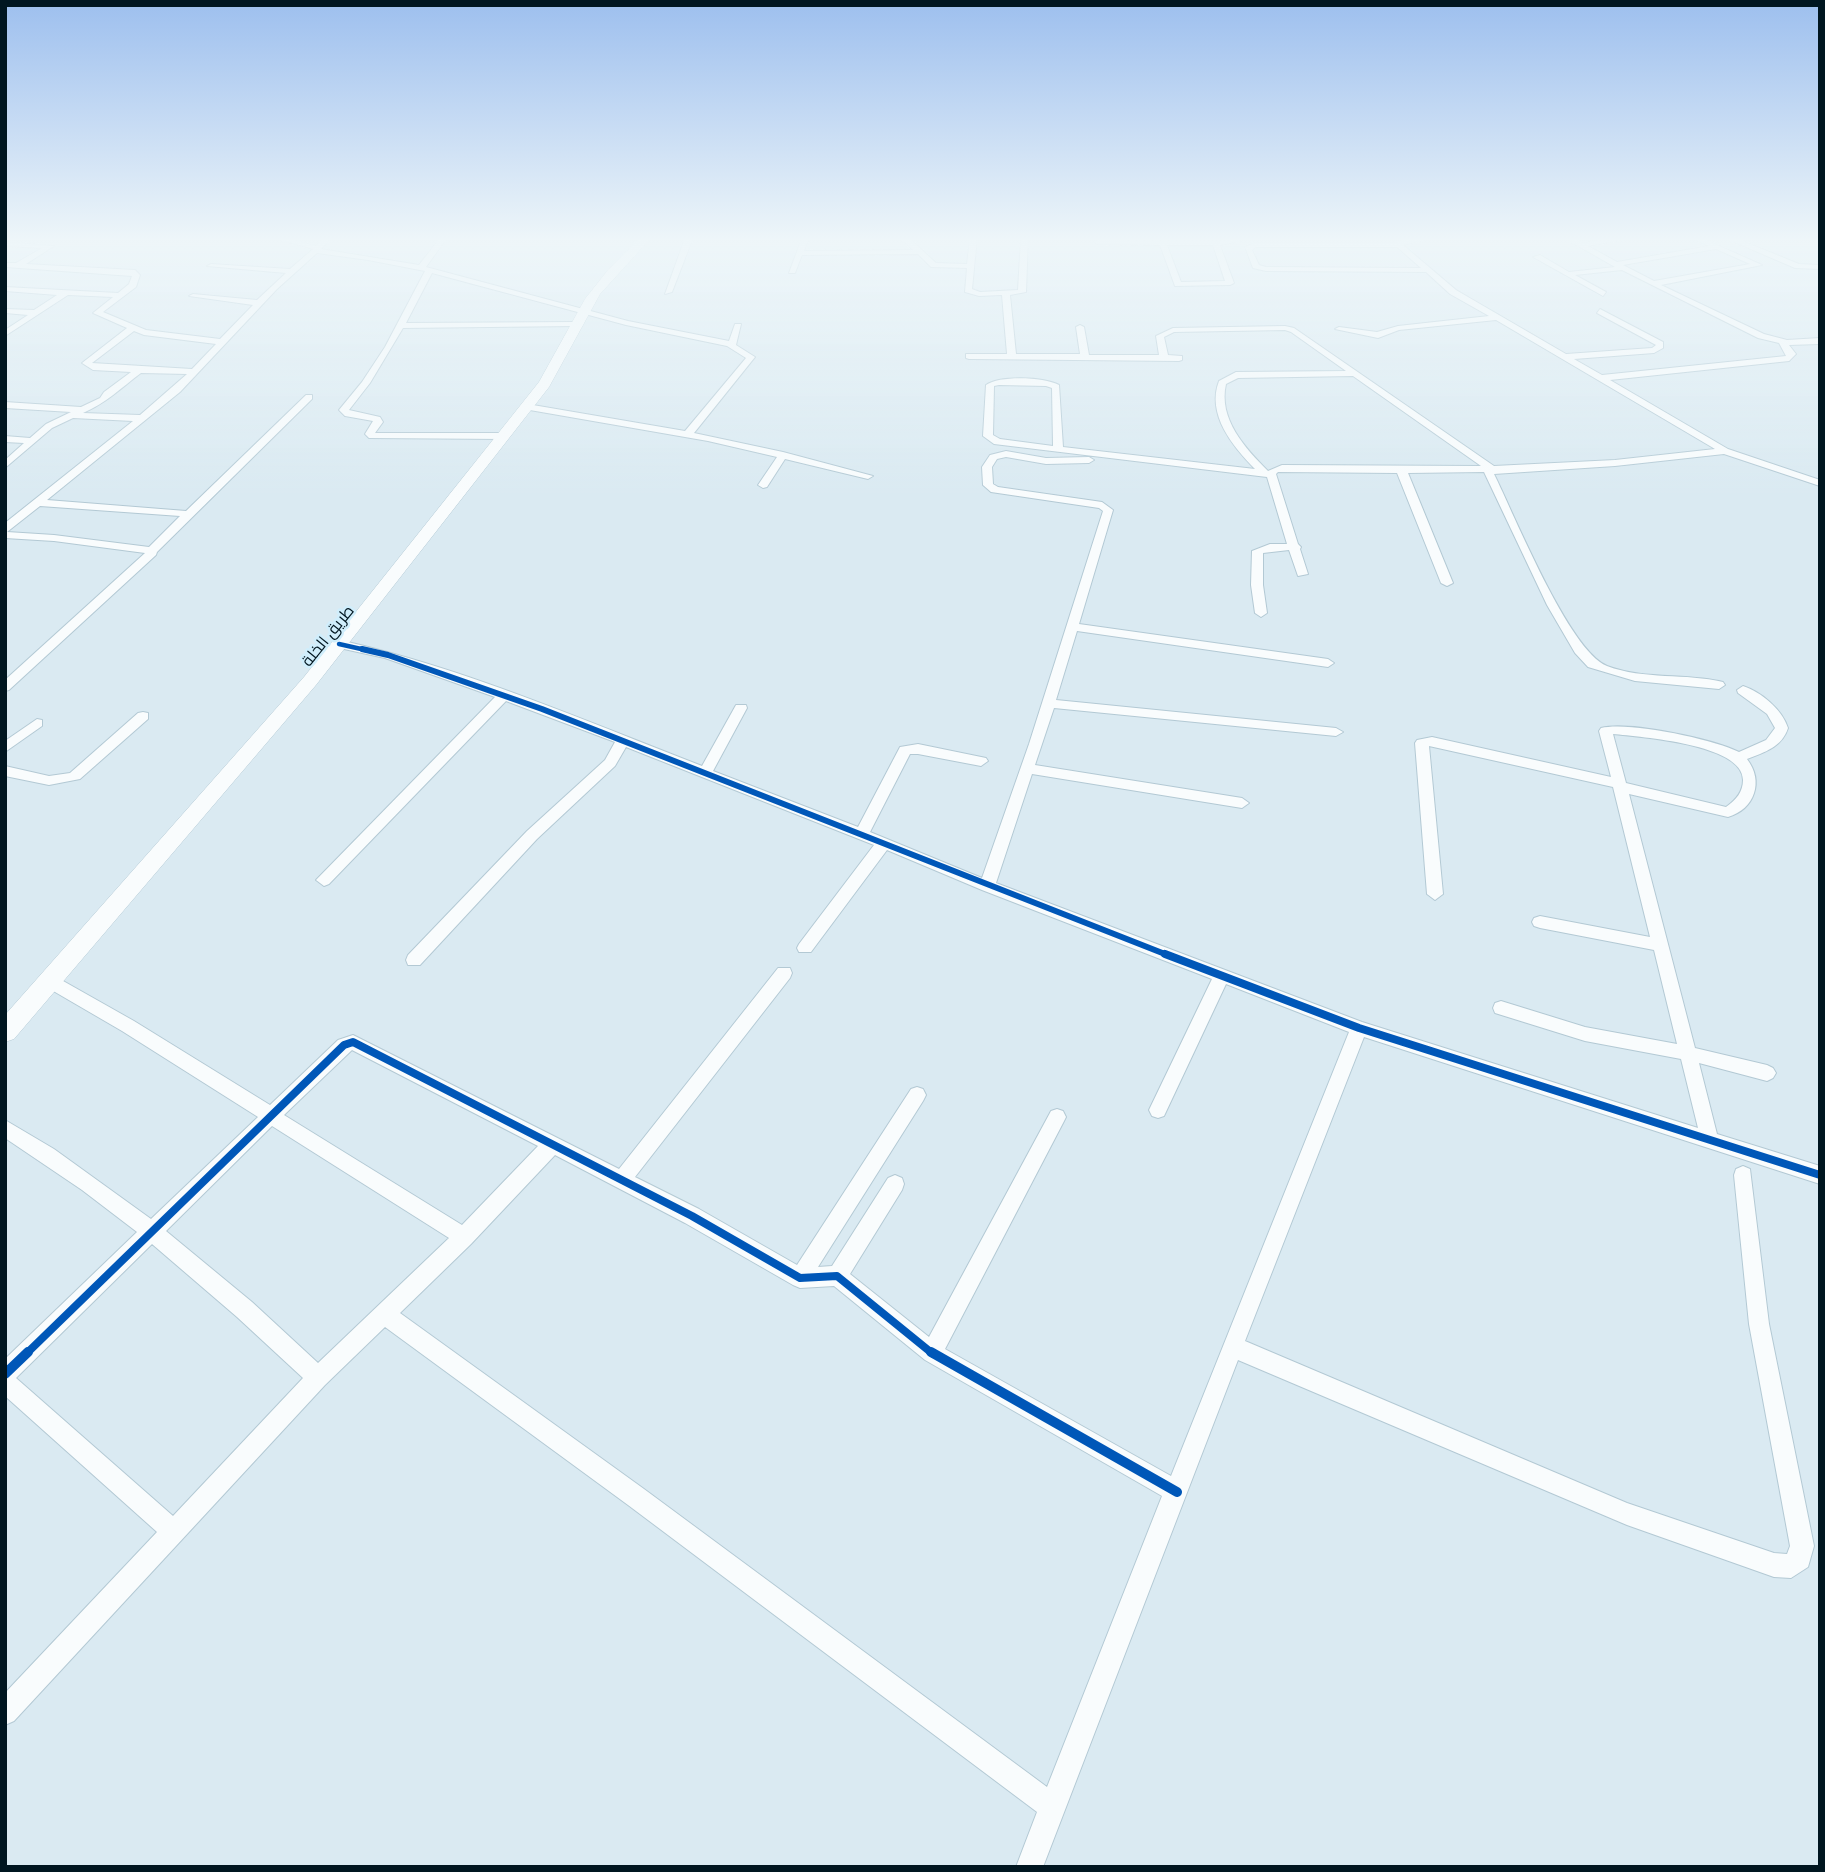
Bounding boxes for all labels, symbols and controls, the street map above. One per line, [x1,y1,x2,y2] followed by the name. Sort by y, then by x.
[298,602,358,670] street label: طريق الخلة

